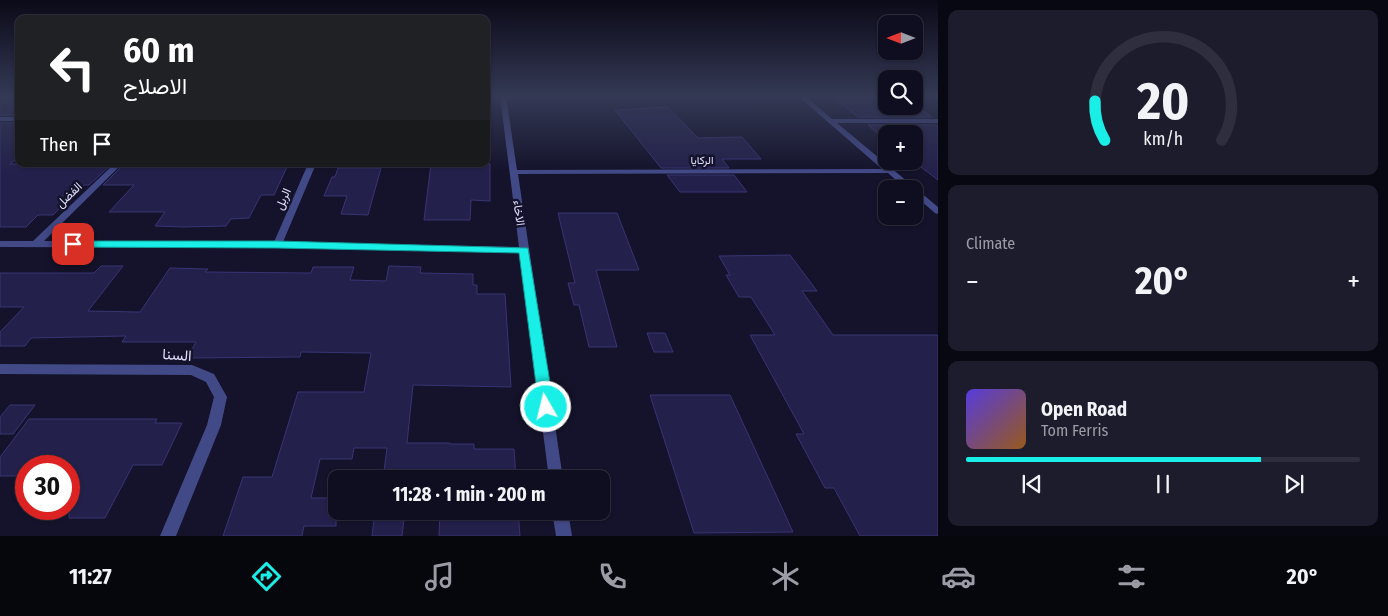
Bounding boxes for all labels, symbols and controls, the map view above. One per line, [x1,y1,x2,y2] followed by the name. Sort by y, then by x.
[878,15,922,60] north arrow
[878,15,923,225] map controls
[123,29,194,71] text: 60 m
[40,35,105,100] icon: left
[878,70,923,115] button: search
[1136,70,1189,133] text: 20
[123,73,187,100] text: الاصلاح
[878,125,923,170] button: +
[1143,128,1183,150] text: km/h
[88,130,116,158] icon: arrive
[40,133,78,156] text: Then
[690,154,714,167] street label: الركايا
[53,179,86,211] street label: الفضل
[878,180,923,225] button: −
[272,186,295,212] street label: الربل
[510,199,528,227] street label: الاخاء
[52,223,94,265] pin
[59,230,87,258] icon: arrive
[966,234,1015,253] text: Climate
[1135,258,1191,304] text: 20°
[966,265,979,298] text: −
[1347,265,1360,298] text: +
[162,345,192,365] street label: السنا
[519,380,571,432] position arrow
[1041,398,1127,421] text: Open Road
[1041,421,1108,440] text: Tom Ferris
[15,455,80,520] speed limit sign: 30
[1018,470,1046,498] icon: previous
[1149,470,1177,498] icon: pause
[1280,470,1308,498] icon: next
[393,483,545,506] text: 11:28 · 1 min · 200 m
[249,559,284,594] icon: directions
[422,559,457,594] icon: music
[595,559,630,594] icon: phone
[768,559,803,594] icon: climate
[941,559,976,594] icon: car
[1114,559,1149,594] icon: filters
[69,563,112,590] text: 11:27
[1287,563,1319,590] text: 20°

